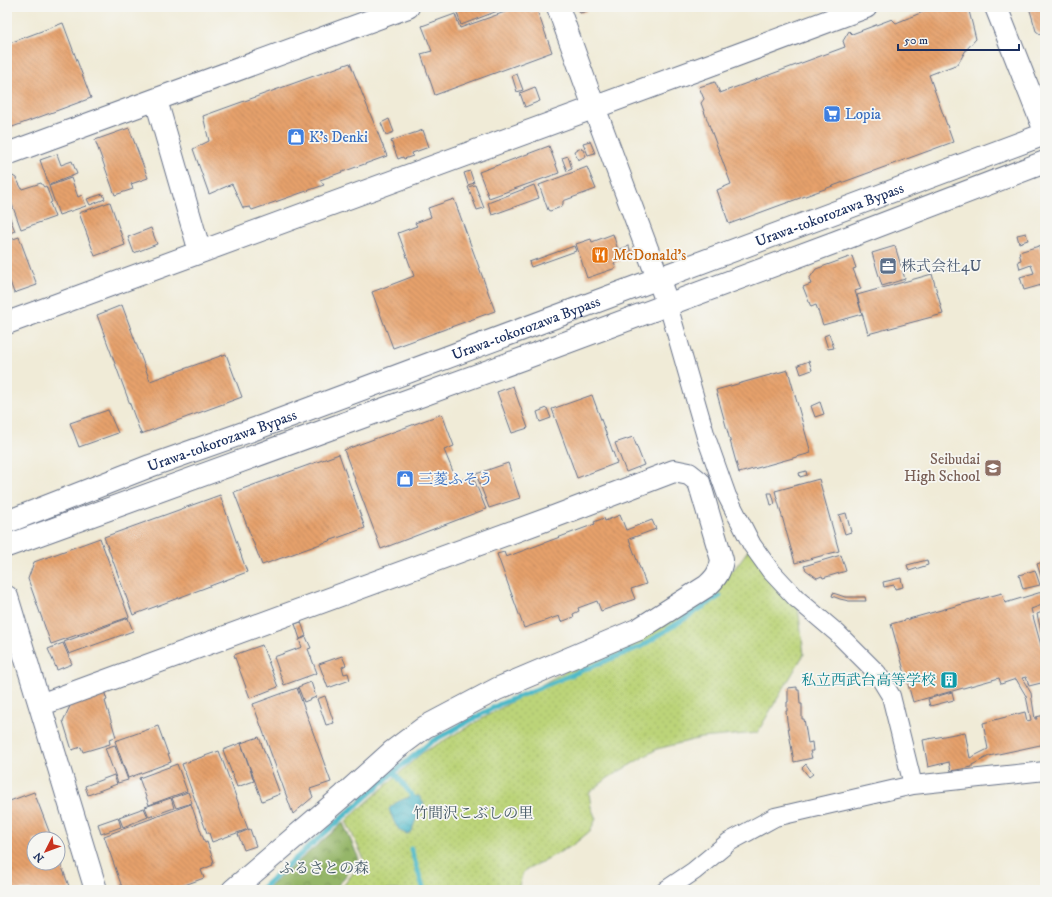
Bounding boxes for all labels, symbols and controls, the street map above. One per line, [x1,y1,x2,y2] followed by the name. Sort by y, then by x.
[898,26,1019,52] scale bar
[904,33,928,48] text: 50 m
[822,104,842,124] supermarket icon: Lopia
[845,105,882,124] place label: Lopia
[286,127,306,147] shop icon: K's Denki
[309,128,368,147] place label: K's Denki
[752,178,906,251] street label: Urawa-tokorozawa Bypass
[590,245,610,265] restaurant icon: McDonald's
[613,246,686,265] place label: McDonald's
[878,256,898,276] office icon: 株式会社4U
[901,257,982,276] place label: 株式会社4U
[449,291,603,364] street label: Urawa-tokorozawa Bypass
[145,405,299,476] street label: Urawa-tokorozawa Bypass
[904,450,980,486] place label: Seibudai High School
[983,458,1003,478] school or university icon: Seibudai High School
[395,469,415,489] shop icon: 三菱ふそう
[418,470,493,489] place label: 三菱ふそう
[939,670,959,690] building icon: 私立西武台高等学校
[801,671,936,690] place label: 私立西武台高等学校
[413,804,533,823] park label: 竹間沢こぶしの里
[26,831,66,871] north arrow
[31,849,48,865] text: N
[279,859,369,878] park label: ふるさとの森

